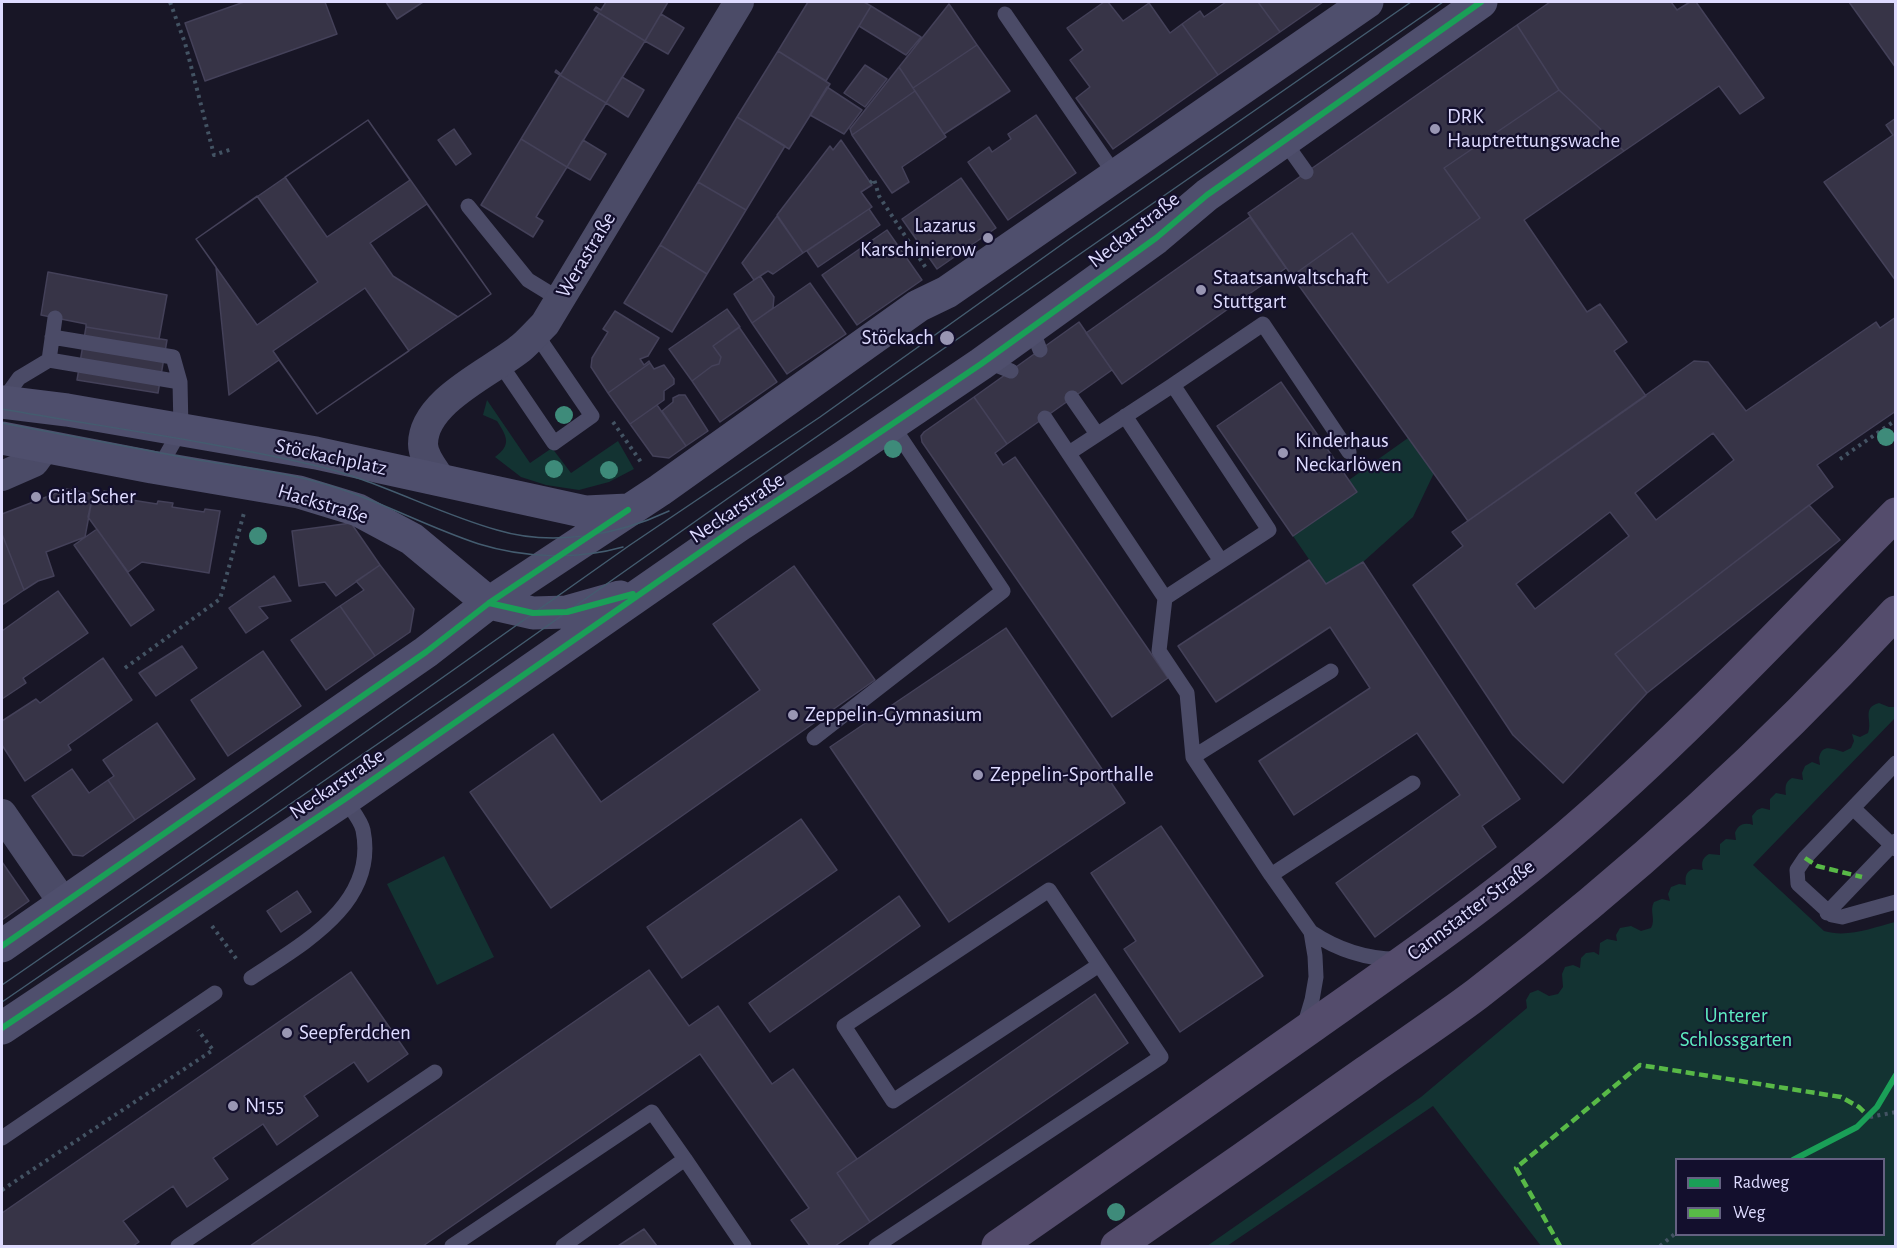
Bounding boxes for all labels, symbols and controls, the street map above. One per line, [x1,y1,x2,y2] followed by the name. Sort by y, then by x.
[1447,104,1620,154] place label: DRK Hauptrettungswache
[1428,122,1442,136] marker: DRK Hauptrettungswache
[1083,186,1185,274] street label: Neckarstraße
[551,207,621,303] street label: Werastraße
[860,213,976,263] place label: Lazarus Karschinierow
[981,231,995,245] marker: Lazarus Karschinierow
[1213,265,1368,315] place label: Staatsanwaltschaft Stuttgart
[1194,283,1208,297] marker: Staatsanwaltschaft Stuttgart
[861,325,934,351] place label: Stöckach
[938,329,956,347] marker: Stöckach
[1295,428,1402,478] place label: Kinderhaus Neckarlöwen
[273,433,389,481] street label: Stöckachplatz
[1276,446,1290,460] marker: Kinderhaus Neckarlöwen
[685,467,789,549] street label: Neckarstraße
[275,478,371,530] street label: Hackstraße
[48,484,136,510] place label: Gitla Scher
[29,490,43,504] marker: Gitla Scher
[805,702,982,728] place label: Zeppelin-Gymnasium
[786,708,800,722] marker: Zeppelin-Gymnasium
[285,743,389,825] street label: Neckarstraße
[990,762,1154,788] place label: Zeppelin-Sporthalle
[971,768,985,782] marker: Zeppelin-Sporthalle
[1402,854,1540,966] street label: Cannstatter Straße
[1680,1003,1792,1053] park label: Unterer Schlossgarten
[299,1020,411,1046] place label: Seepferdchen
[280,1026,294,1040] marker: Seepferdchen
[245,1093,284,1119] place label: N155
[226,1099,240,1113] marker: N155
[1675,1158,1885,1236] legend
[1733,1174,1789,1192] text: Radweg
[1733,1204,1765,1222] text: Weg

